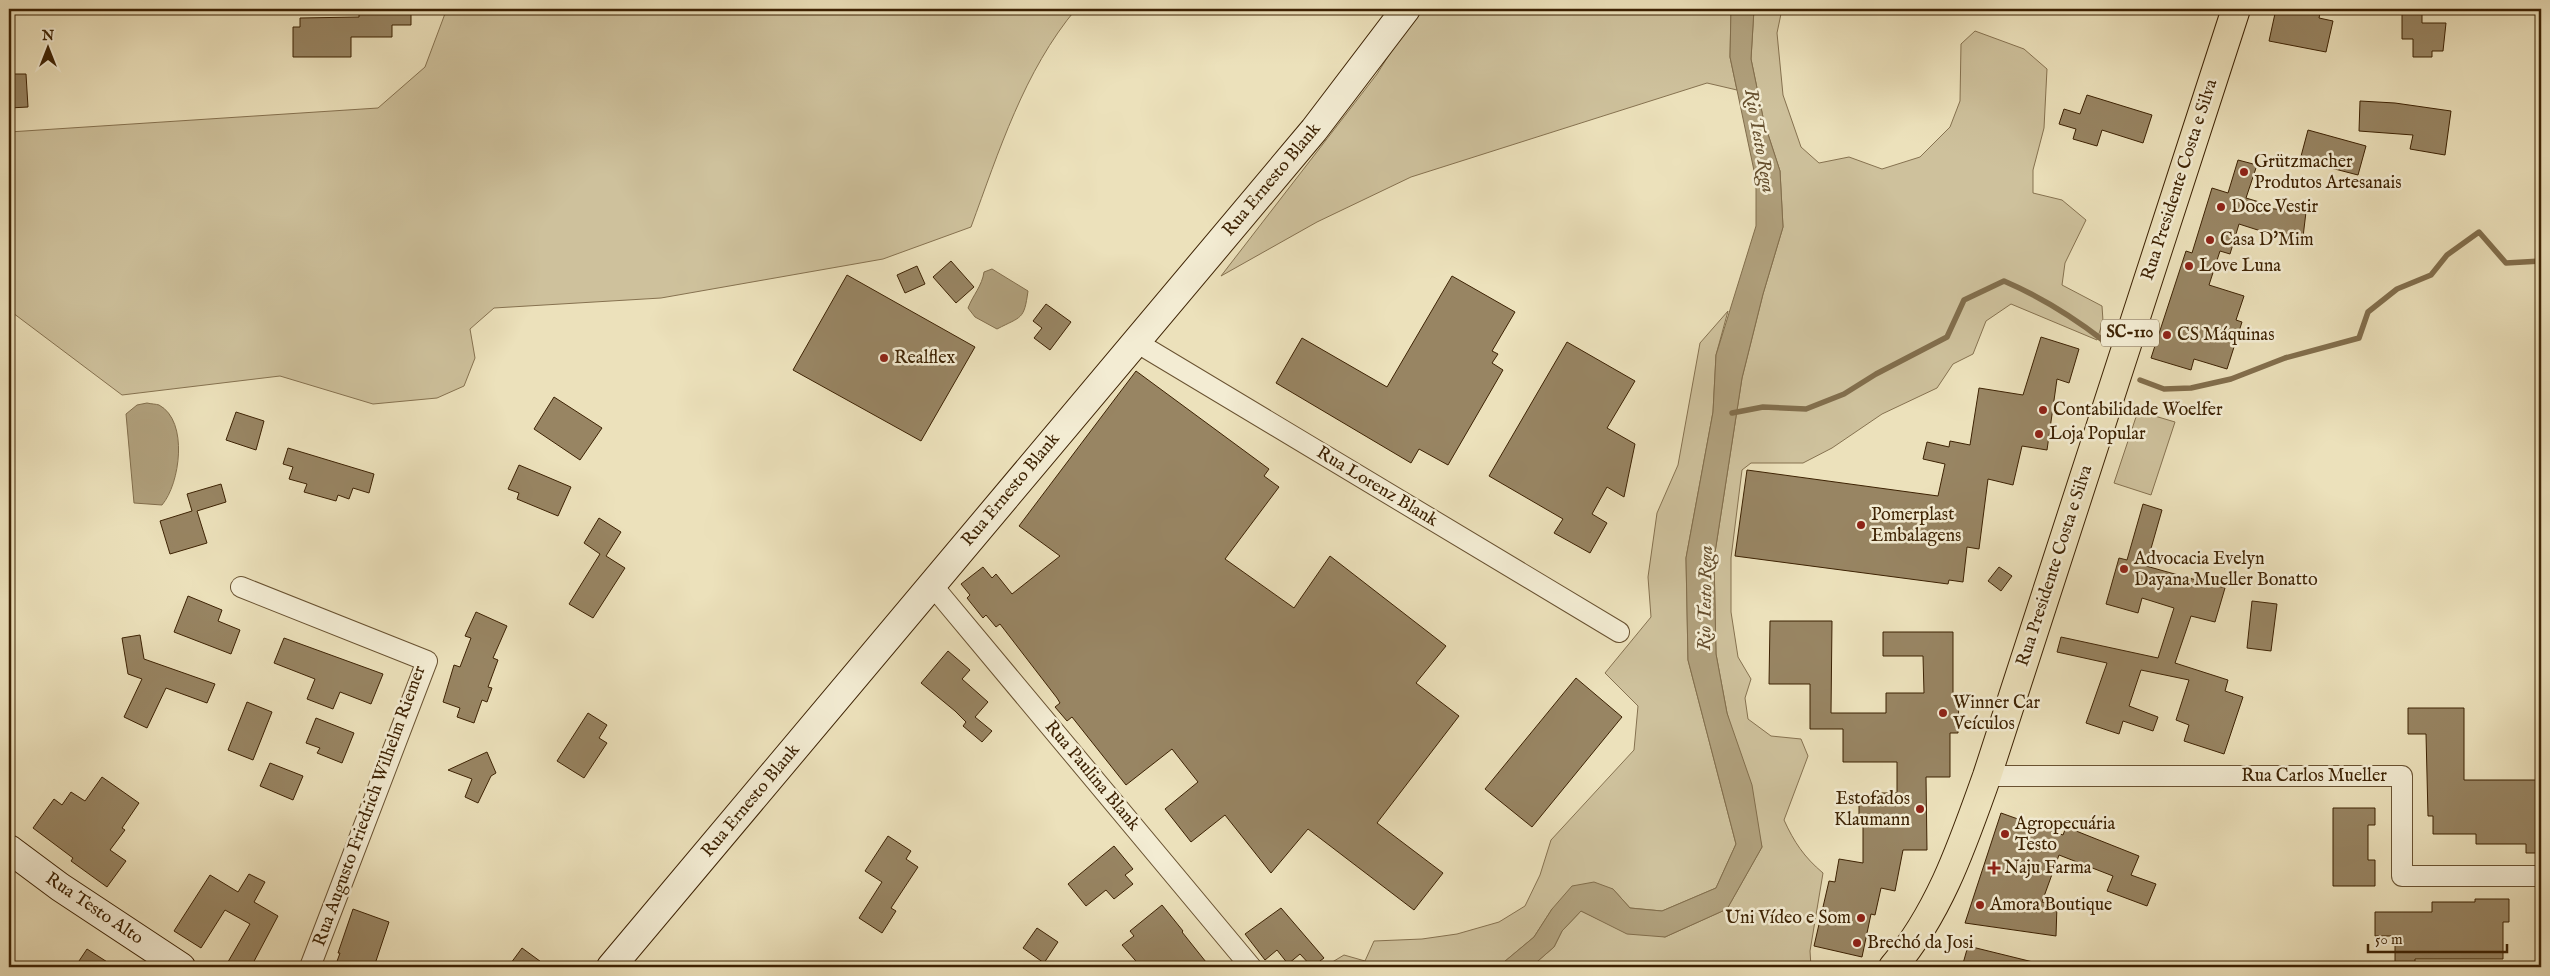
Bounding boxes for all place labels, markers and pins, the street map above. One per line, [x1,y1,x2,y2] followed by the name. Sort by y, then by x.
[2254,151,2402,195] place label: Grützmacher Produtos Artesanais
[2238,166,2250,178] marker: Grützmacher Produtos Artesanais
[2231,196,2319,219] place label: Doce Vestir
[2215,201,2227,213] marker: Doce Vestir
[2220,229,2314,252] place label: Casa D'Mim
[2204,234,2216,246] marker: Casa D'Mim
[2199,255,2281,278] place label: Love Luna
[2183,260,2195,272] marker: Love Luna
[2177,324,2274,347] place label: CS Máquinas
[2161,329,2173,341] marker: CS Máquinas
[894,347,956,370] place label: Realflex
[878,352,890,364] marker: Realflex
[2053,399,2223,422] place label: Contabilidade Woelfer
[2037,404,2049,416] marker: Contabilidade Woelfer
[2049,423,2146,446] place label: Loja Popular
[2033,428,2045,440] marker: Loja Popular
[1871,504,1961,548] place label: Pomerplast Embalagens
[1855,519,1867,531] marker: Pomerplast Embalagens
[2133,548,2318,592] place label: Advocacia Evelyn Dayana Mueller Bonatto
[2118,563,2130,575] marker: Advocacia Evelyn Dayana Mueller Bonatto
[1952,692,2041,736] place label: Winner Car Veículos
[1937,707,1949,719] marker: Winner Car Veículos
[1834,788,1910,832] place label: Estofados Klaumann
[1914,803,1926,815] marker: Estofados Klaumann
[2014,813,2116,857] place label: Agropecuária Testo
[1999,828,2011,840] marker: Agropecuária Testo
[2004,857,2092,880] place label: Naju Farma
[1988,862,2000,874] marker: Naju Farma
[1989,894,2112,917] place label: Amora Boutique
[1974,899,1986,911] marker: Amora Boutique
[1725,907,1851,930] place label: Uni Vídeo e Som
[1855,912,1867,924] marker: Uni Vídeo e Som
[1867,932,1974,955] place label: Brechó da Josi
[1851,937,1863,949] marker: Brechó da Josi

